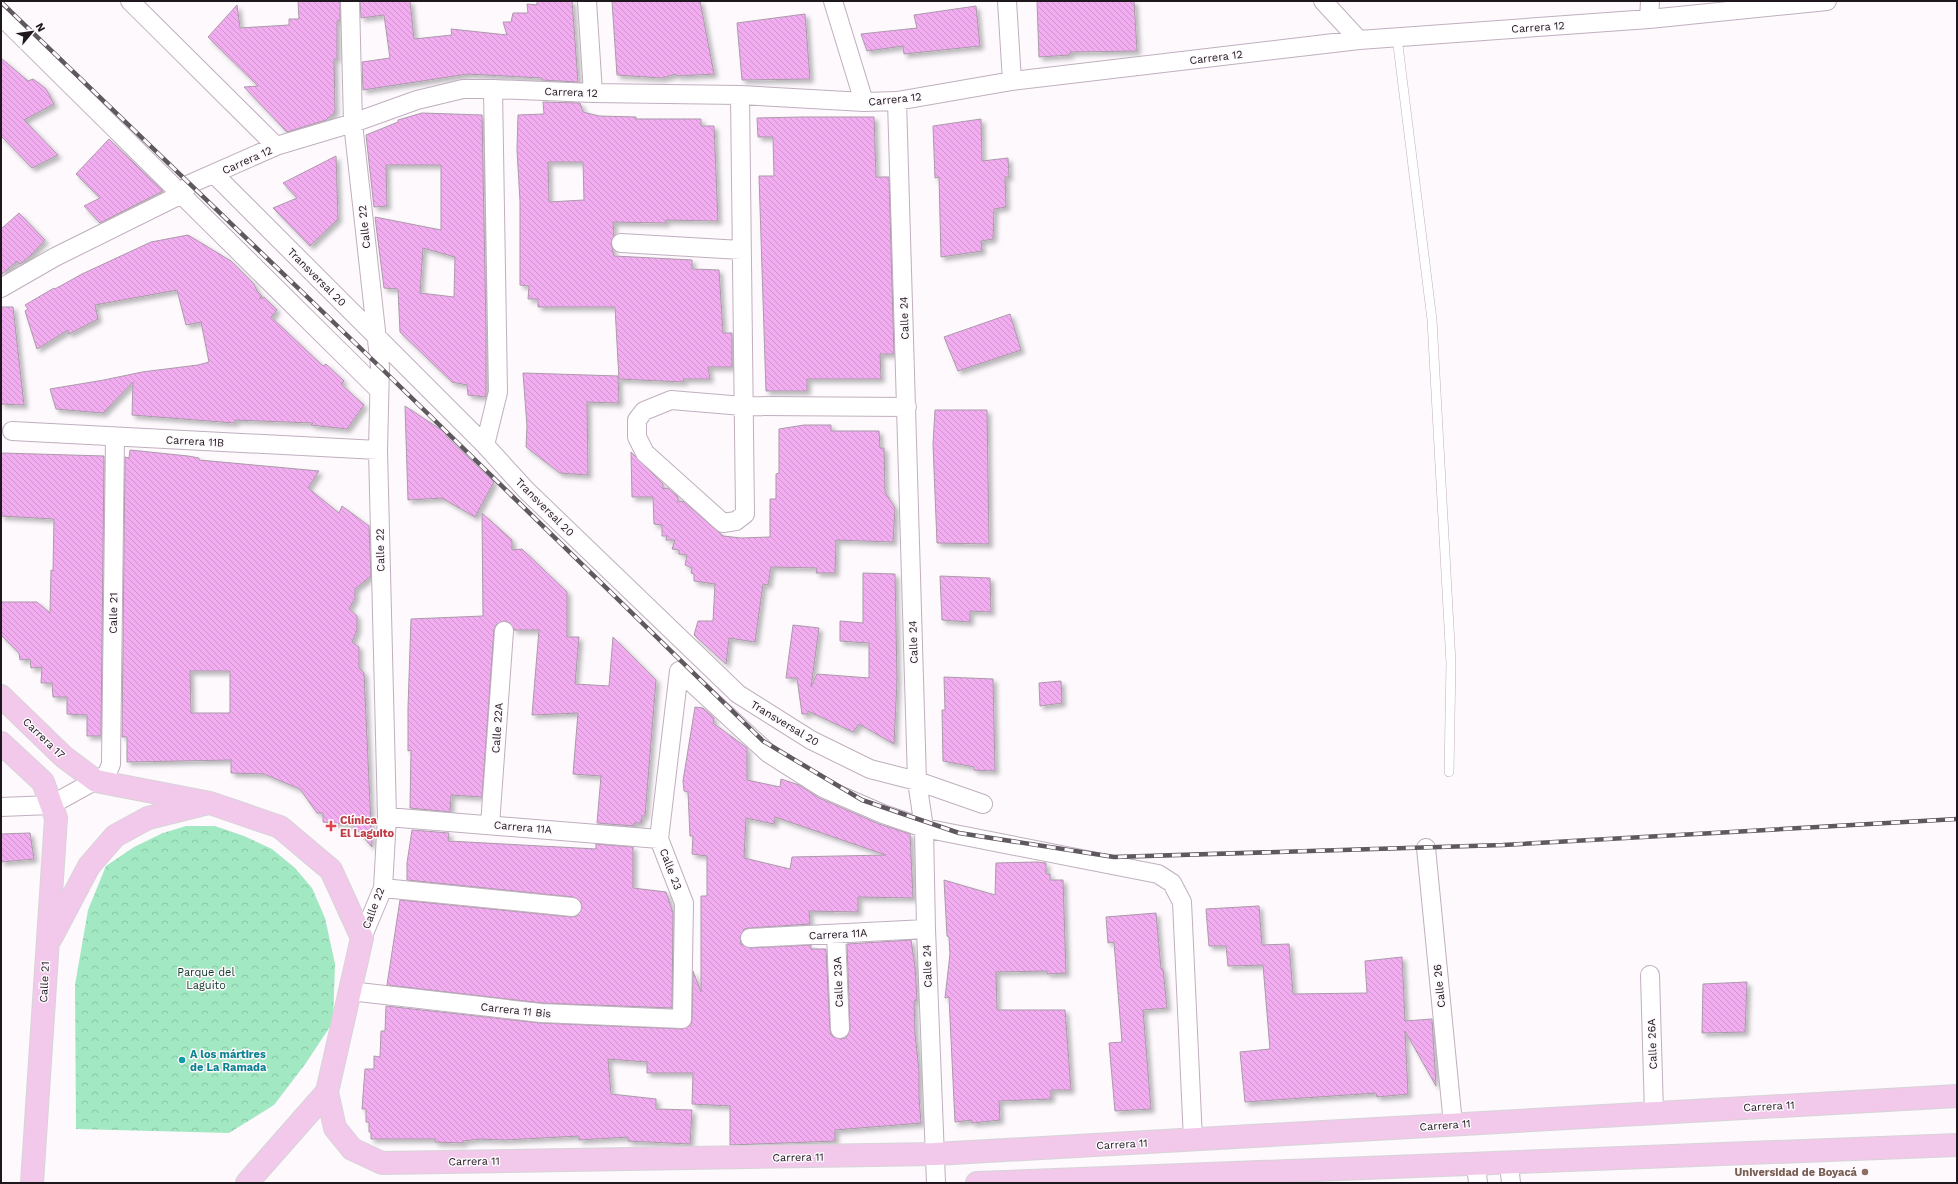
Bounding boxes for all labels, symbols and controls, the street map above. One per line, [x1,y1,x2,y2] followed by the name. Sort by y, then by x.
[12,12,52,52] north arrow
[1511,19,1565,36] street label: Carrera 12
[33,21,48,34] text: N
[1189,48,1243,67] street label: Carrera 12
[544,85,598,100] street label: Carrera 12
[868,90,922,109] street label: Carrera 12
[220,144,274,177] street label: Carrera 12
[356,205,373,249] street label: Calle 22
[285,245,349,309] street label: Transversal 20
[897,296,912,340] street label: Calle 24
[165,433,225,450] street label: Carrera 11B
[513,475,577,539] street label: Transversal 20
[374,528,387,572] street label: Calle 22
[107,592,120,634] street label: Calle 21
[906,620,921,664] street label: Calle 24
[748,698,821,749] street label: Transversal 20
[489,702,506,754] street label: Calle 22A
[20,715,67,762] street label: Carrera 17
[340,814,395,840] place label: Clínica El Laguito
[493,818,553,837] street label: Carrera 11A
[325,820,337,832] marker: Clínica El Laguito
[657,847,684,892] street label: Calle 23
[360,886,387,931] street label: Calle 22
[808,926,868,943] street label: Carrera 11A
[920,944,935,988] street label: Calle 24
[831,956,846,1008] street label: Calle 23A
[37,961,52,1003] street label: Calle 21
[1431,963,1448,1008] street label: Calle 26
[177,966,235,992] park label: Parque del Laguito
[480,1000,552,1021] street label: Carrera 11 Bis
[1645,1018,1660,1070] street label: Calle 26A
[190,1048,267,1074] place label: A los mártires de La Ramada
[177,1055,187,1065] marker: A los mártires de La Ramada
[1743,1099,1795,1114] street label: Carrera 11
[1419,1117,1471,1134] street label: Carrera 11
[1096,1137,1148,1152] street label: Carrera 11
[772,1151,824,1164] street label: Carrera 11
[448,1155,500,1168] street label: Carrera 11
[1735,1166,1858,1179] place label: Universidad de Boyacá
[1860,1167,1870,1177] marker: Universidad de Boyacá

